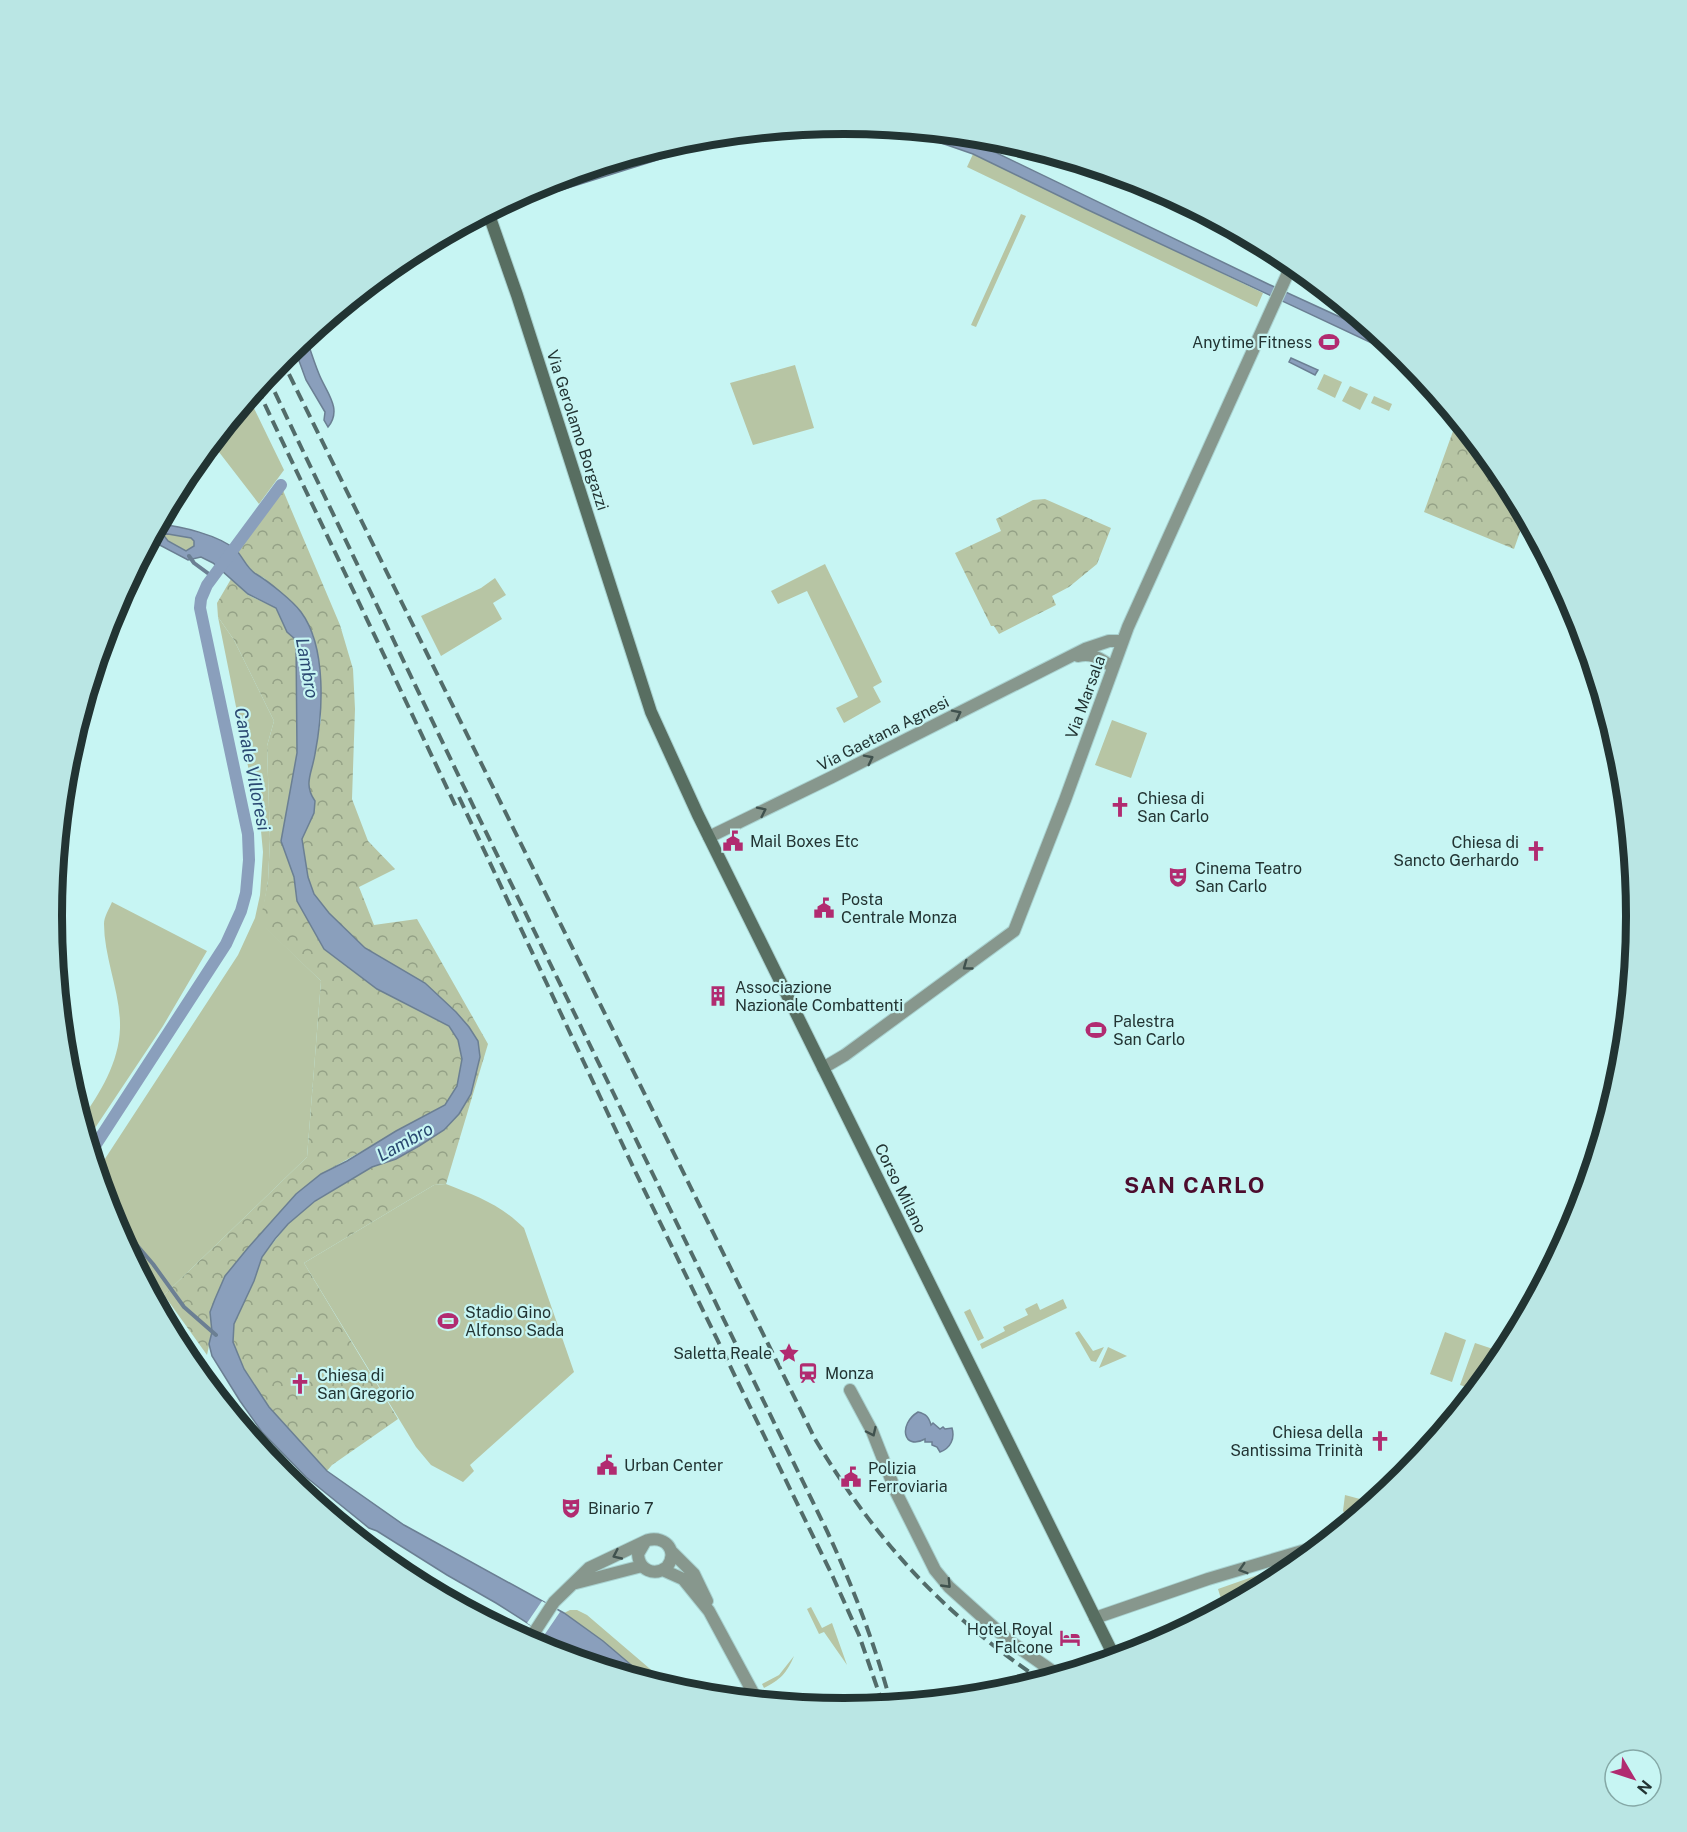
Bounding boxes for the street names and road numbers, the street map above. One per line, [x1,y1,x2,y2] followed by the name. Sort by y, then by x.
[543,348,612,513] street label: Via Gerolamo Borgazzi
[1062,653,1109,741] street label: Via Marsala
[814,692,952,775] street label: Via Gaetana Agnesi
[871,1140,930,1236] street label: Corso Milano

